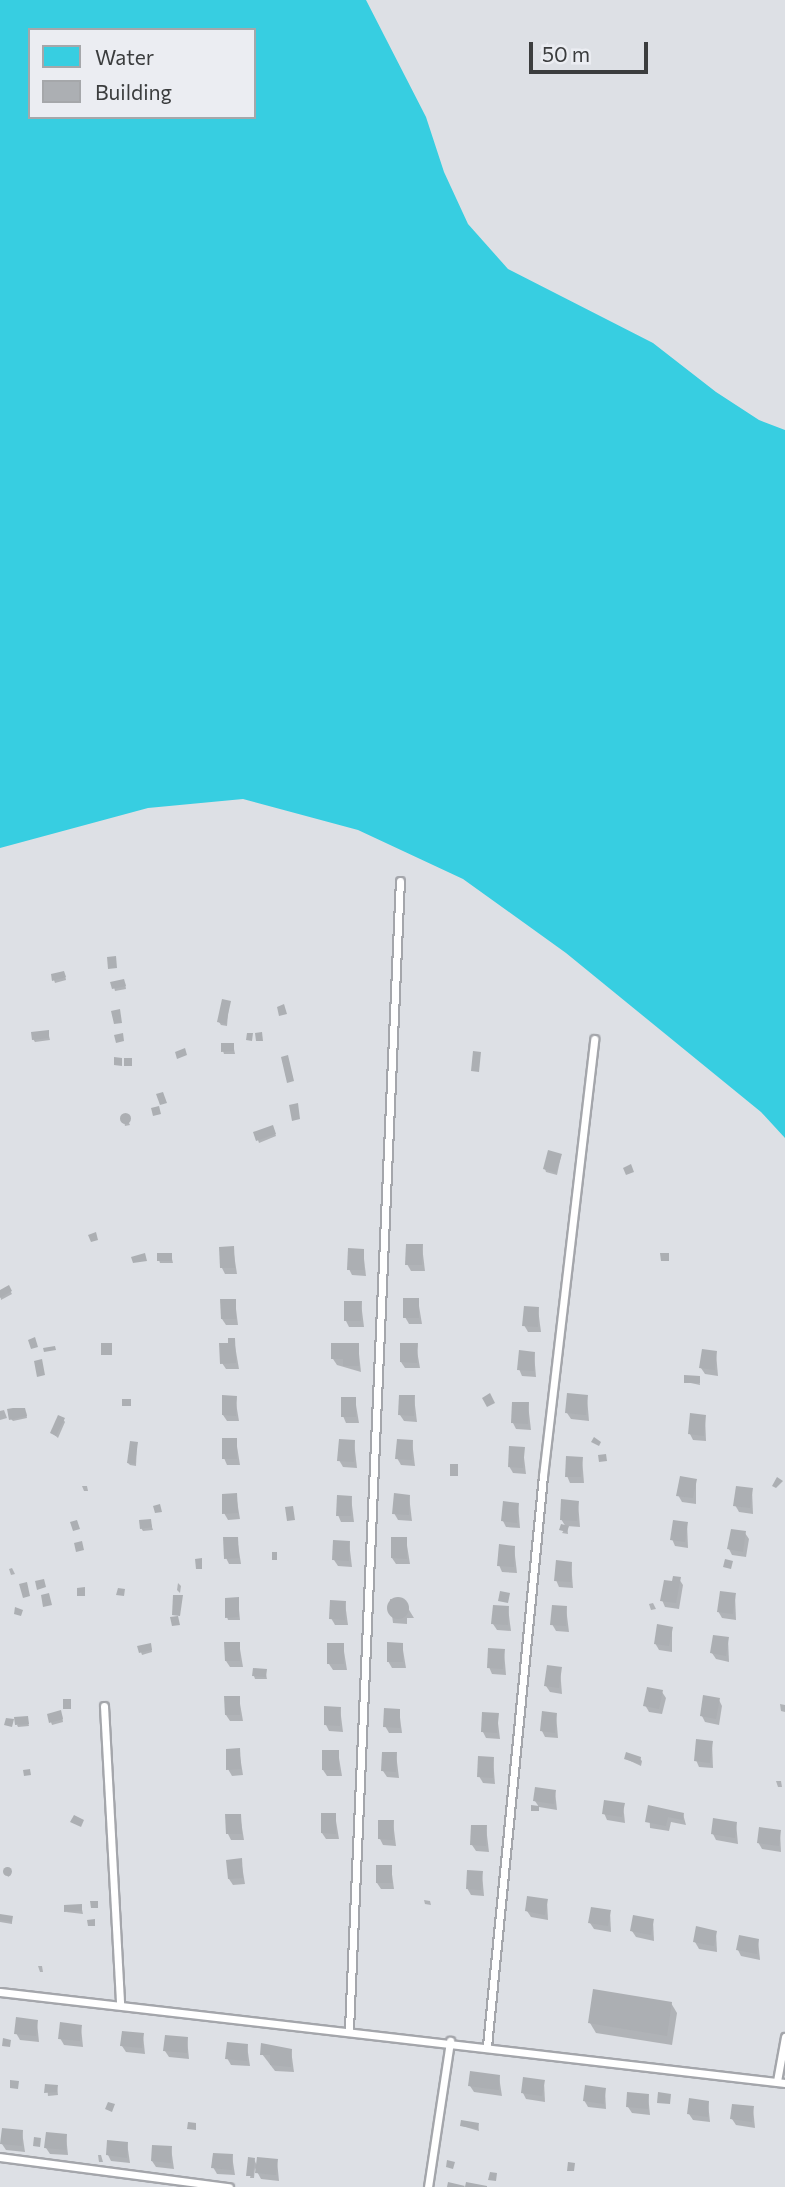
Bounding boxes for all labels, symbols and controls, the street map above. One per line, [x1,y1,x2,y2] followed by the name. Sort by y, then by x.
[28,28,256,119] legend
[533,28,652,72] scale bar
[542,41,590,66] text: 50 m
[95,44,154,69] text: Water
[95,79,172,104] text: Building

